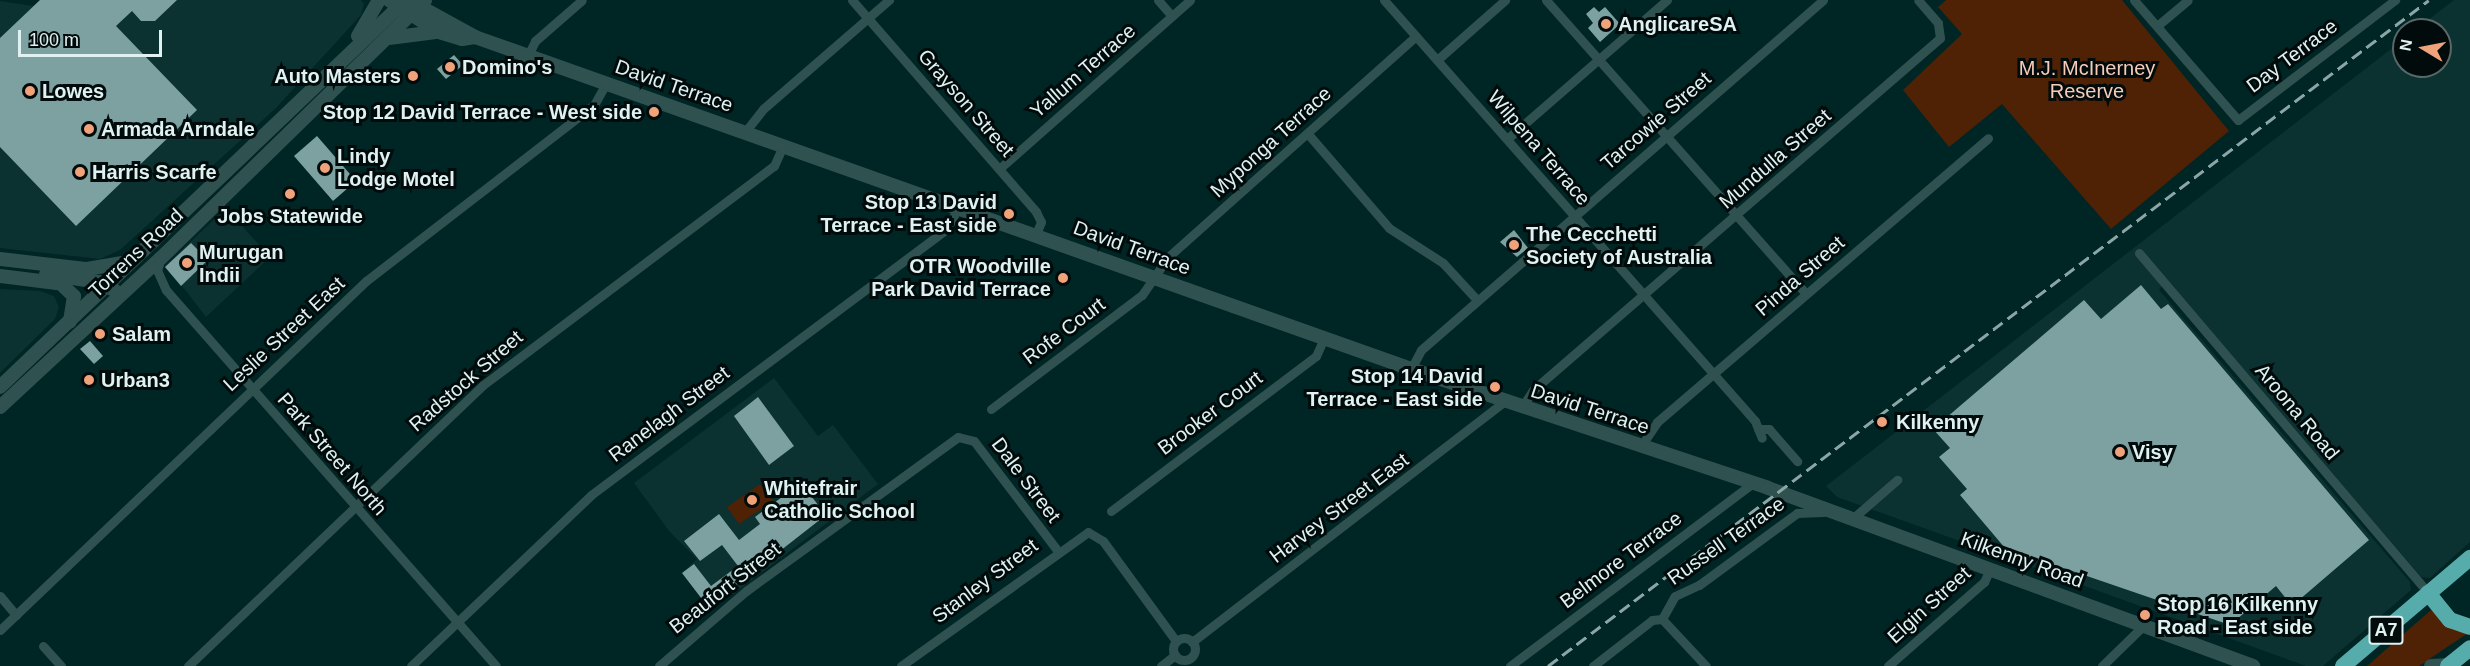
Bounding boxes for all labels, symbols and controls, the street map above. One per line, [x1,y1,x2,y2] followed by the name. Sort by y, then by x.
[1618,12,1737,36] place label: AnglicareSA
[2242,14,2342,98] street label: Day Terrace
[1599,17,1613,31] marker: AnglicareSA
[21,18,165,56] scale bar
[2392,18,2452,78] north arrow
[1025,19,1141,123] street label: Yallum Terrace
[29,30,79,50] text: 100 m
[2396,38,2415,52] text: N
[913,44,1019,162] street label: Grayson Street
[462,55,552,79] place label: Domino's
[612,55,736,117] street label: David Terrace
[2019,56,2155,103] park label: M.J. McInerney Reserve
[443,60,457,74] marker: Domino's
[274,64,401,88] place label: Auto Masters
[1596,67,1716,175] street label: Tarcowie Street
[406,69,420,83] marker: Auto Masters
[42,79,104,103] place label: Lowes
[1206,81,1336,203] street label: Myponga Terrace
[23,84,37,98] marker: Lowes
[1483,86,1595,210] street label: Wilpena Terrace
[323,100,642,124] place label: Stop 12 David Terrace - West side
[1714,104,1836,214] street label: Mundulla Street
[647,105,661,119] marker: Stop 12 David Terrace - West side
[101,117,255,141] place label: Armada Arndale
[82,122,96,136] marker: Armada Arndale
[337,144,455,191] place label: Lindy Lodge Motel
[92,160,217,184] place label: Harris Scarfe
[318,161,332,175] marker: Lindy Lodge Motel
[73,165,87,179] marker: Harris Scarfe
[283,187,297,201] marker: Jobs Statewide
[821,190,997,237] place label: Stop 13 David Terrace - East side
[84,203,188,303] street label: Torrens Road
[217,204,363,228] place label: Jobs Statewide
[1002,207,1016,221] marker: Stop 13 David Terrace - East side
[1070,216,1194,280] street label: David Terrace
[1526,222,1713,269] place label: The Cecchetti Society of Australia
[1751,231,1849,321] street label: Pinda Street
[1507,238,1521,252] marker: The Cecchetti Society of Australia
[199,240,283,287] place label: Murugan Indii
[871,254,1051,301] place label: OTR Woodville Park David Terrace
[180,256,194,270] marker: Murugan Indii
[1056,271,1070,285] marker: OTR Woodville Park David Terrace
[218,272,350,396] street label: Leslie Street East
[1018,292,1110,370] street label: Rofe Court
[112,322,171,346] place label: Salam
[404,325,528,437] street label: Radstock Street
[93,327,107,341] marker: Salam
[2250,359,2344,465] street label: Aroona Road
[604,361,734,467] street label: Ranelagh Street
[1307,364,1483,411] place label: Stop 14 David Terrace - East side
[1153,366,1267,460] street label: Brooker Court
[101,368,170,392] place label: Urban3
[82,373,96,387] marker: Urban3
[1528,379,1652,439] street label: David Terrace
[1488,380,1502,394] marker: Stop 14 David Terrace - East side
[272,388,392,520] street label: Park Street North
[1896,410,1979,434] place label: Kilkenny
[1873,413,1891,431] marker: Kilkenny
[986,433,1066,527] street label: Dale Street
[2132,440,2173,464] place label: Visy
[2113,445,2127,459] marker: Visy
[1265,448,1413,568] street label: Harvey Street East
[764,476,915,523] place label: Whitefrair Catholic School
[1663,492,1789,590] street label: Russell Terrace
[745,493,759,507] marker: Whitefrair Catholic School
[1555,506,1687,614] street label: Belmore Terrace
[1957,527,2087,593] street label: Kilkenny Road
[928,534,1042,628] street label: Stanley Street
[665,537,785,639] street label: Beaufort Street
[1883,561,1975,649] street label: Elgin Street
[2157,592,2318,639] place label: Stop 16 Kilkenny Road - East side
[2138,608,2152,622] marker: Stop 16 Kilkenny Road - East side
[2368,615,2404,645] road number: A7

